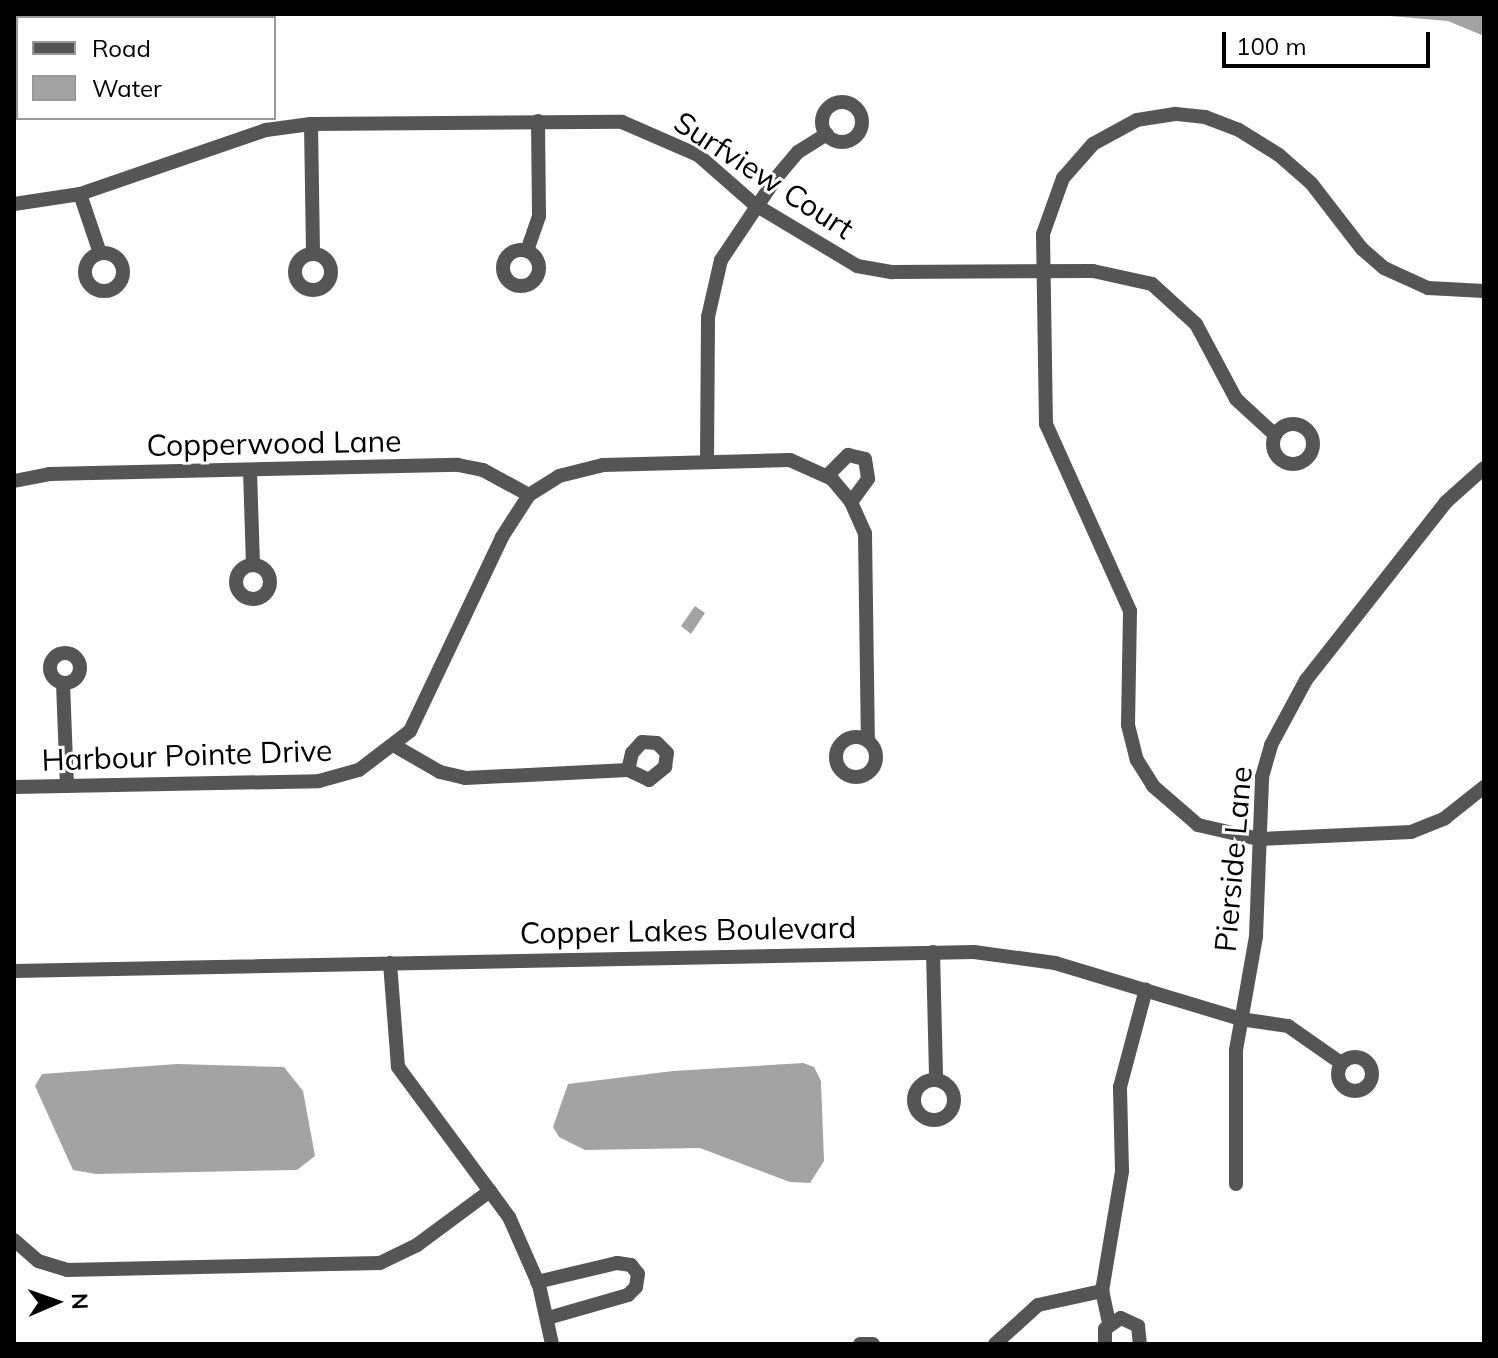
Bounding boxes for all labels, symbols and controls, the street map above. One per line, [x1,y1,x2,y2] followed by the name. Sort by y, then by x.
[16,16,276,120] legend
[1226,16,1434,66] scale bar
[1236,31,1307,61] text: 100 m
[92,33,151,63] text: Road
[92,73,162,103] text: Water
[667,104,861,246] street label: Surfview Court
[146,423,402,463] street label: Copperwood Lane
[41,732,333,778] street label: Harbour Pointe Drive
[1207,765,1259,953] street label: Pierside Lane
[519,909,857,951] street label: Copper Lakes Boulevard
[16,1262,96,1342] north arrow
[66,1292,94,1310] text: N

